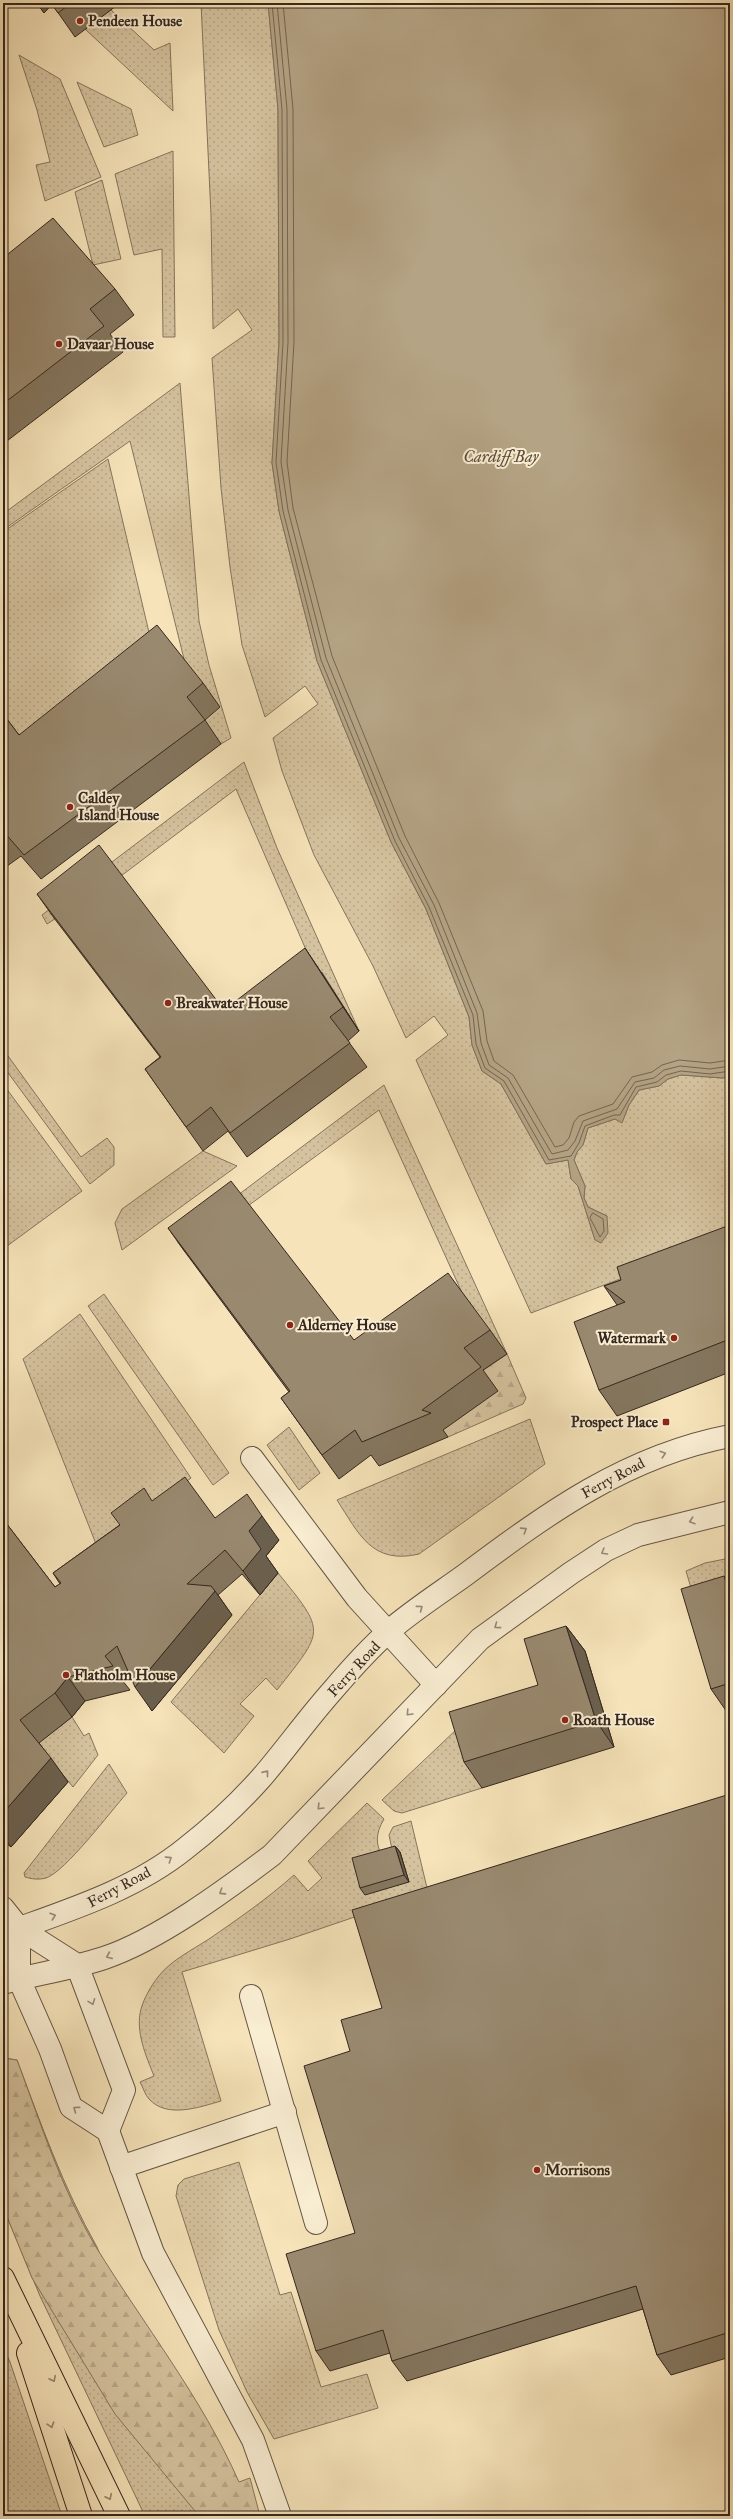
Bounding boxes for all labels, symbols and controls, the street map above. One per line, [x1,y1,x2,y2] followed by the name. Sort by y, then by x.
[88,12,183,30] place label: Pendeen House
[75,16,85,26] marker: Pendeen House
[67,335,155,353] place label: Davaar House
[54,339,64,349] marker: Davaar House
[463,447,540,467] water label: Cardiff Bay
[78,789,160,824] place label: Caldey Island House
[65,802,75,812] marker: Caldey Island House
[176,994,288,1012] place label: Breakwater House
[163,998,173,1008] marker: Breakwater House
[297,1316,397,1335] place label: Alderney House
[285,1320,295,1330] marker: Alderney House
[598,1329,667,1347] place label: Watermark
[669,1333,679,1343] marker: Watermark
[571,1413,659,1432] place label: Prospect Place
[661,1417,671,1427] marker: Prospect Place
[659,1450,666,1459] one-way arrow
[578,1454,648,1502] street label: Ferry Road
[689,1516,696,1525] one-way arrow
[520,1528,527,1535] one-way arrow
[600,1548,608,1555] one-way arrow
[416,1605,423,1613] one-way arrow
[494,1621,501,1628] one-way arrow
[324,1637,384,1700] street label: Ferry Road
[74,1666,176,1684] place label: Flatholm House
[61,1670,71,1680] marker: Flatholm House
[406,1708,414,1716] one-way arrow
[573,1711,655,1729] place label: Roath House
[560,1715,570,1725] marker: Roath House
[261,1770,268,1777] one-way arrow
[317,1802,324,1810] one-way arrow
[165,1857,172,1864] one-way arrow
[84,1863,154,1911] street label: Ferry Road
[219,1887,226,1894] one-way arrow
[49,1913,56,1921] one-way arrow
[105,1951,112,1959] one-way arrow
[87,1999,95,2006] one-way arrow
[73,2107,80,2114] one-way arrow
[545,2161,611,2179] place label: Morrisons
[532,2165,542,2175] marker: Morrisons
[48,2375,56,2383] one-way arrow
[47,2422,55,2429] one-way arrow
[104,2492,112,2500] one-way arrow

